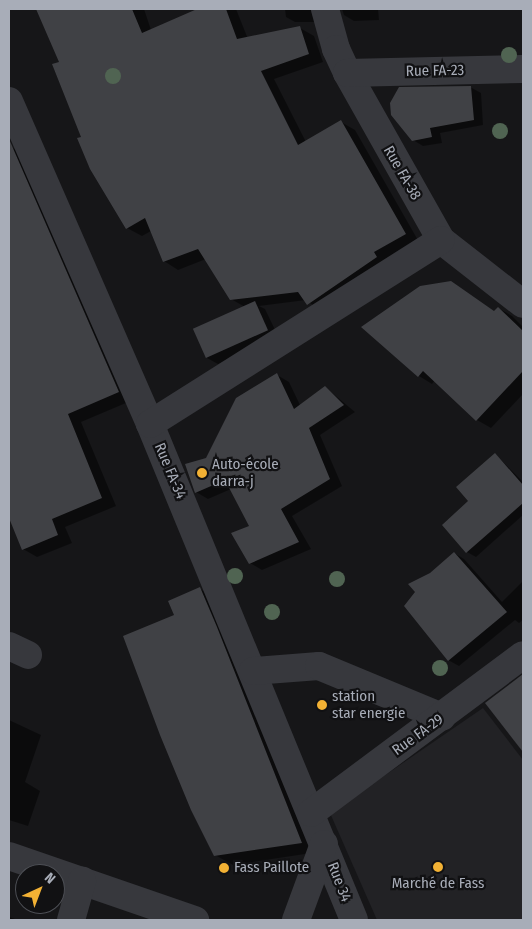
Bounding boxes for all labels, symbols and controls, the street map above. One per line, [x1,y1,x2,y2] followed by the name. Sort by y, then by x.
[406,61,464,81] street label: Rue FA-23
[379,143,425,203] street label: Rue FA-38
[150,440,190,502] street label: Rue FA-34
[212,455,279,490] place label: Auto-école darra-j
[196,467,208,479] marker: Auto-école darra-j
[332,687,405,722] place label: station star energie
[316,699,328,711] marker: station star energie
[389,710,447,760] street label: Rue FA-29
[234,859,309,877] place label: Fass Paillote
[323,860,355,904] street label: Rue 34
[432,861,444,873] marker: Marché de Fass
[218,862,230,874] marker: Fass Paillote
[15,864,65,914] north arrow
[41,869,59,887] text: N
[392,875,484,893] place label: Marché de Fass

